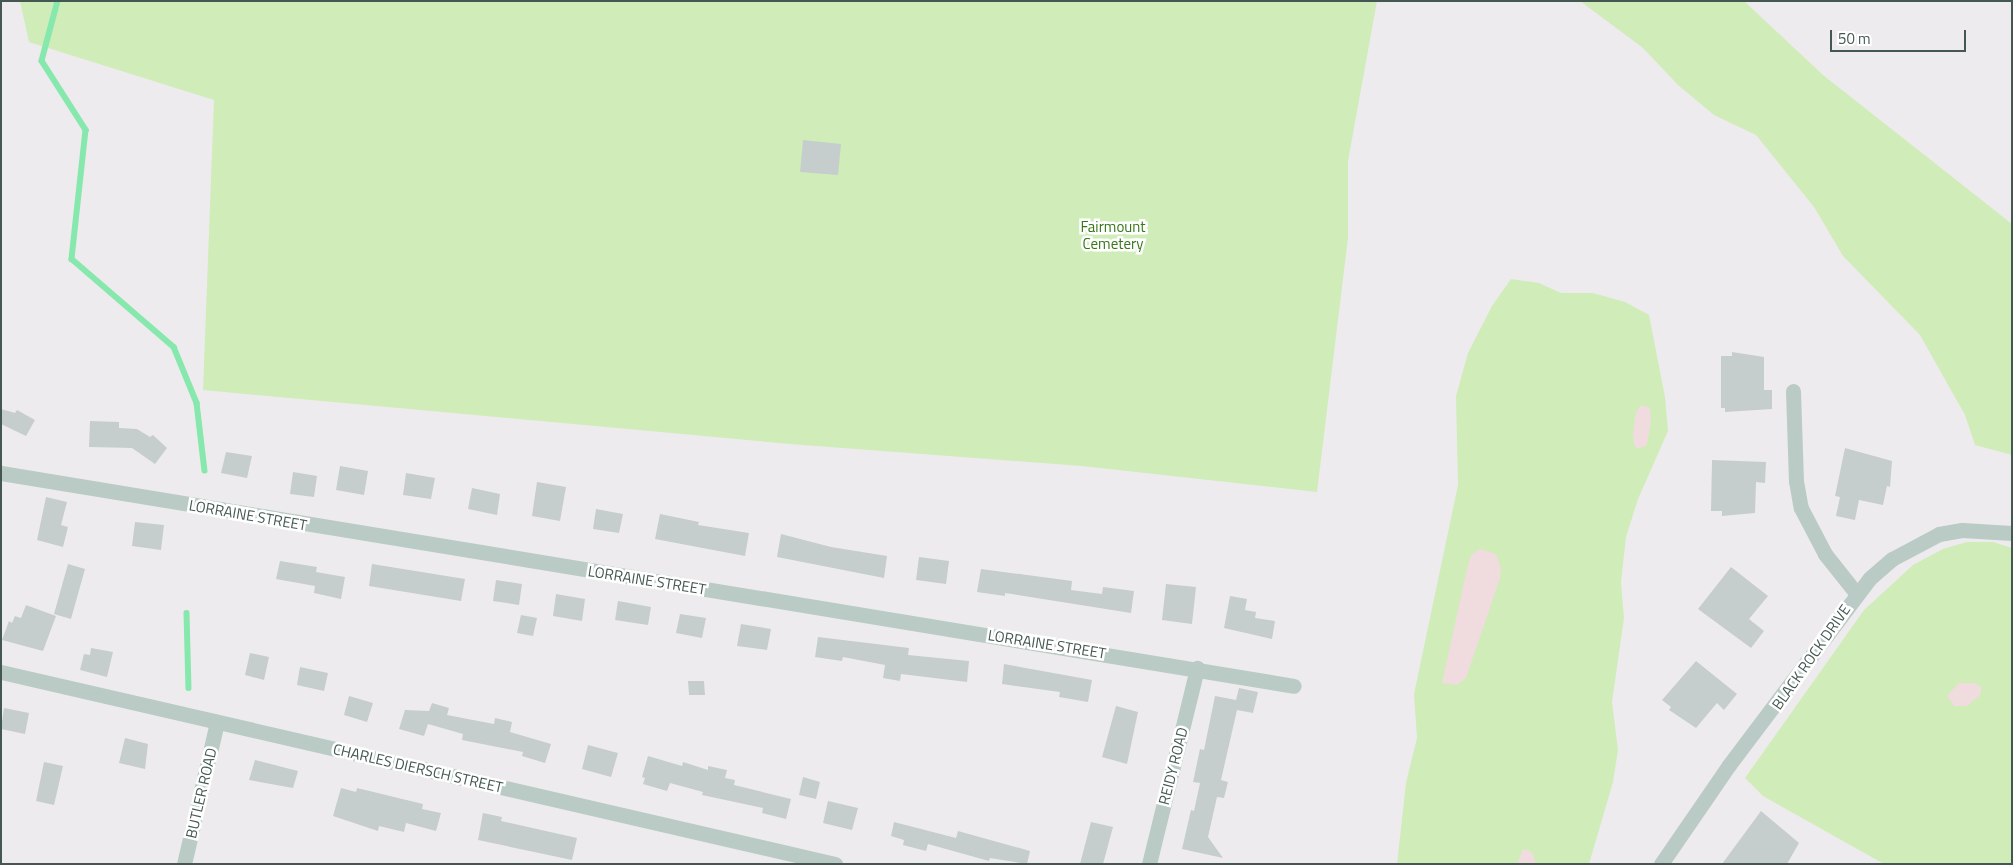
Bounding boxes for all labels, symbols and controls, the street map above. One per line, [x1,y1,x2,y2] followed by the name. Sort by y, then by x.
[1833,20,1969,52] scale bar
[1838,27,1871,50] text: 50 m
[1080,217,1146,252] park label: Fairmount Cemetery
[188,496,308,534] street label: LORRAINE STREET
[587,562,707,598] street label: LORRAINE STREET
[1768,601,1854,713] street label: BLACK ROCK DRIVE
[987,626,1107,662] street label: LORRAINE STREET
[1155,725,1191,807] street label: REIDY ROAD
[331,740,505,796] street label: CHARLES DIERSCH STREET
[182,746,220,840] street label: BUTLER ROAD

